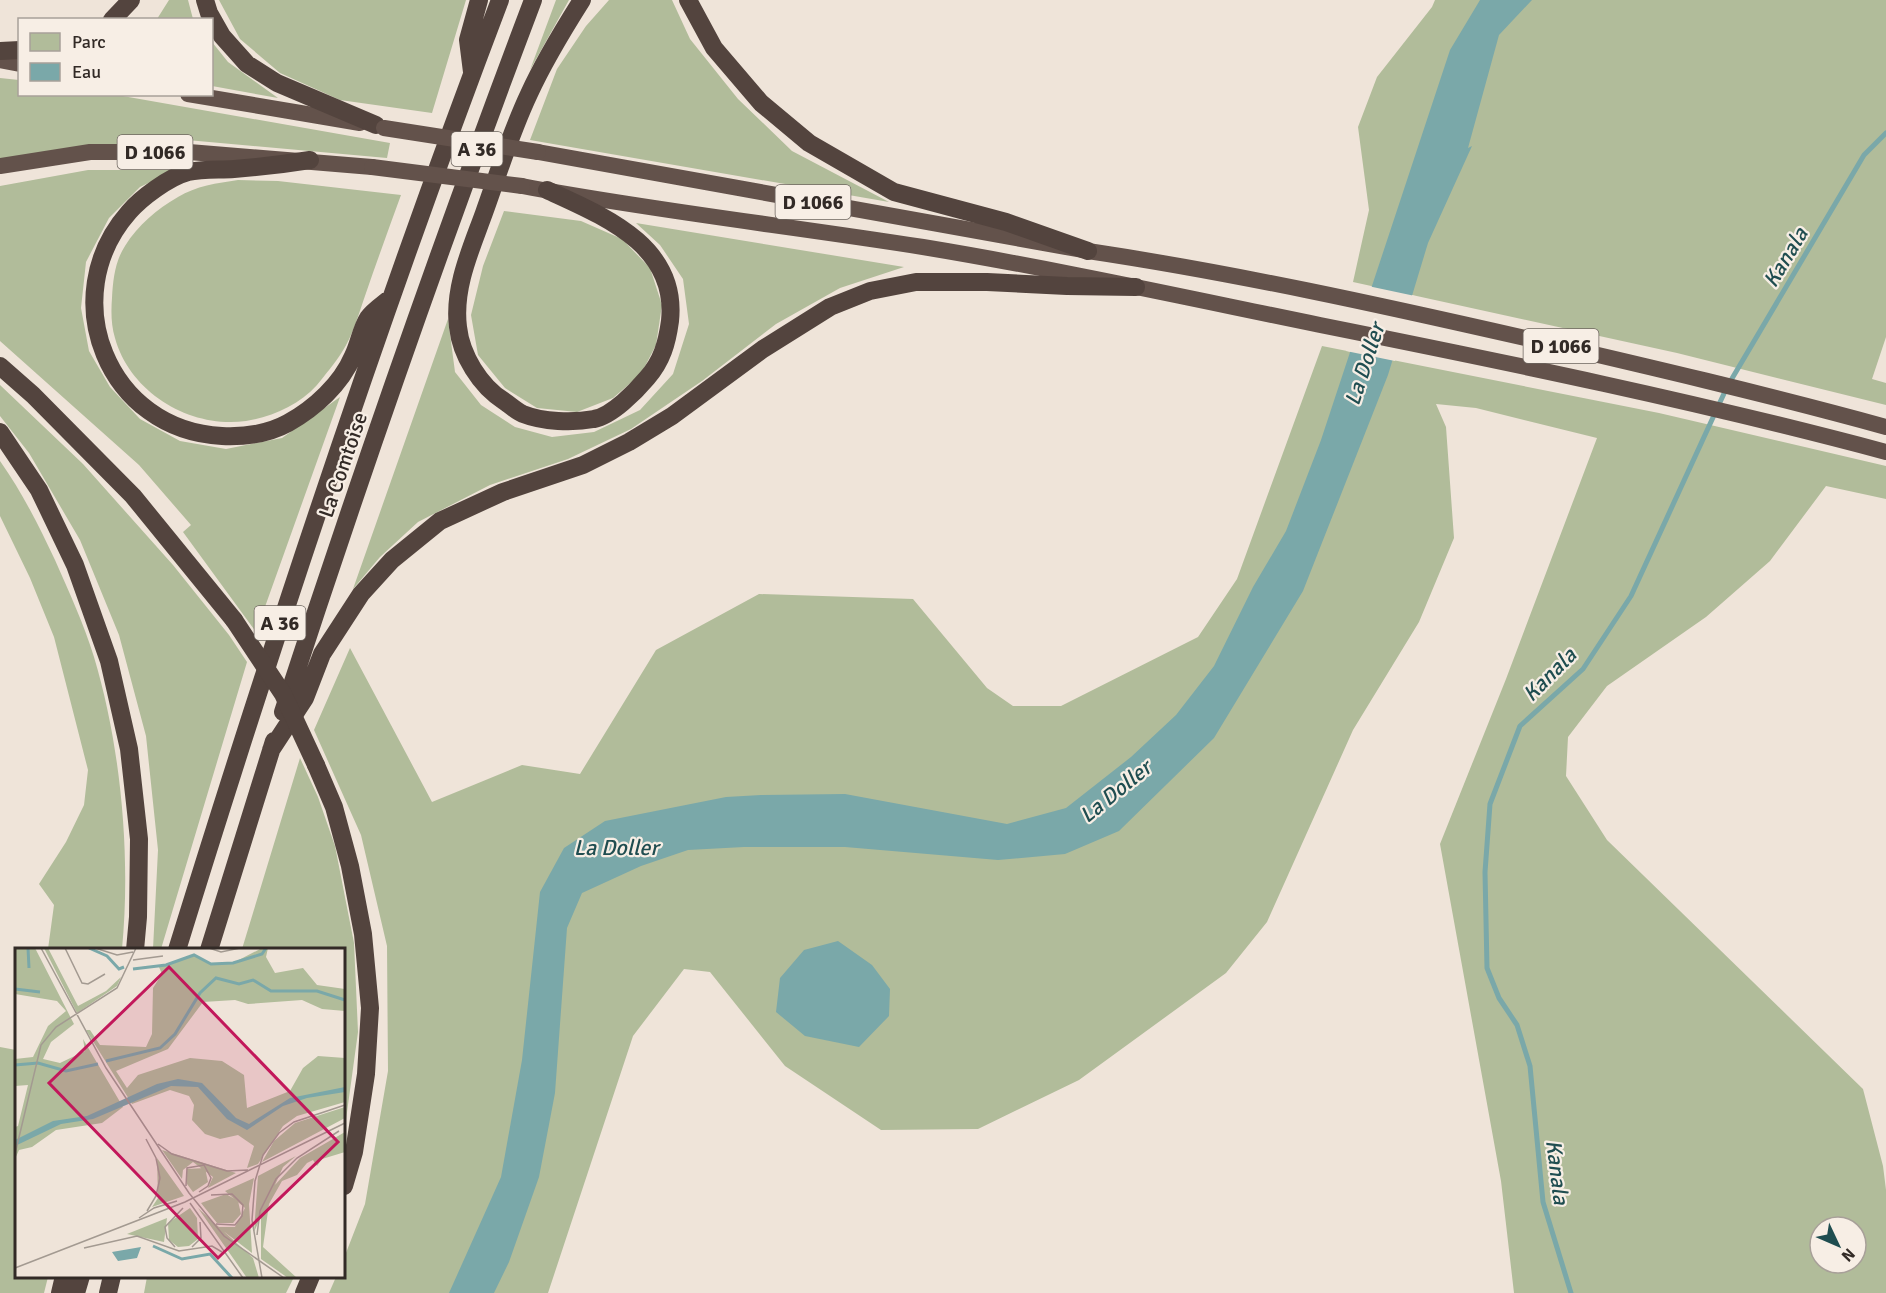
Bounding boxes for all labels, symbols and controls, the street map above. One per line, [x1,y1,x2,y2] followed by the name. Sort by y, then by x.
[18,18,213,96] legend
[72,31,106,53] text: Parc
[72,61,101,83] text: Eau
[452,132,502,166] road number: A 36
[118,135,192,169] road number: D 1066
[776,185,850,219] road number: D 1066
[1757,222,1814,292] water label: Kanala
[1339,317,1391,409] water label: La Doller
[1524,329,1598,363] road number: D 1066
[313,409,373,521] street label: La Comtoise
[254,606,306,640] road number: A 36
[1517,641,1582,707] water label: Kanala
[1074,752,1159,828] water label: La Doller
[574,834,661,861] water label: La Doller
[15,948,345,1278] inset map
[1540,1138,1575,1207] water label: Kanala
[1808,1215,1868,1275] north arrow
[1837,1244,1859,1266] text: N

